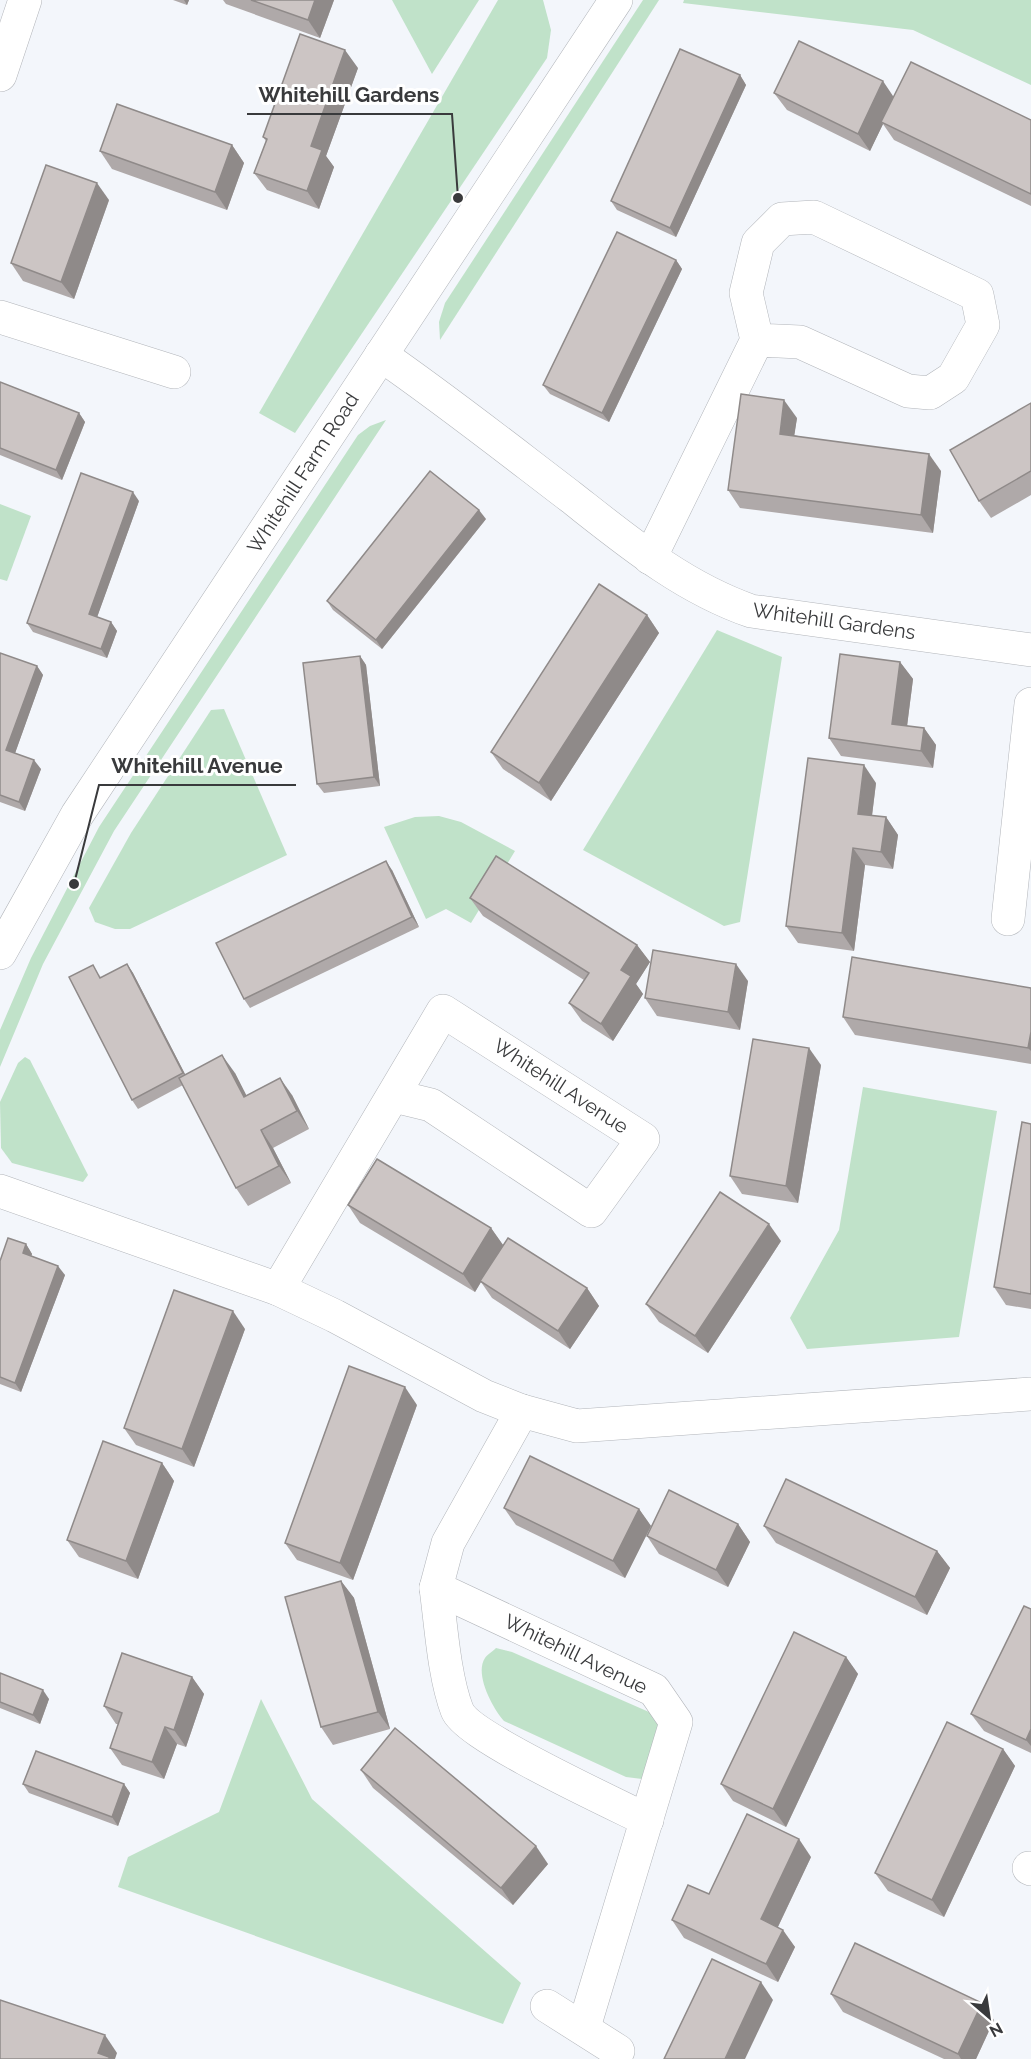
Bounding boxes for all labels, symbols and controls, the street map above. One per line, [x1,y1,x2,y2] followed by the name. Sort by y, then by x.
[247,75,452,114] callout: Whitehill Gardens
[259,82,439,107] text: Whitehill Gardens
[242,388,364,558] street label: Whitehill Farm Road
[751,598,917,644] street label: Whitehill Gardens
[99,746,296,785] callout: Whitehill Avenue
[111,753,283,778] text: Whitehill Avenue
[489,1033,633,1139] street label: Whitehill Avenue
[501,1609,652,1699] street label: Whitehill Avenue
[959,1987,1019,2047] north arrow
[986,2018,1006,2041] text: N

